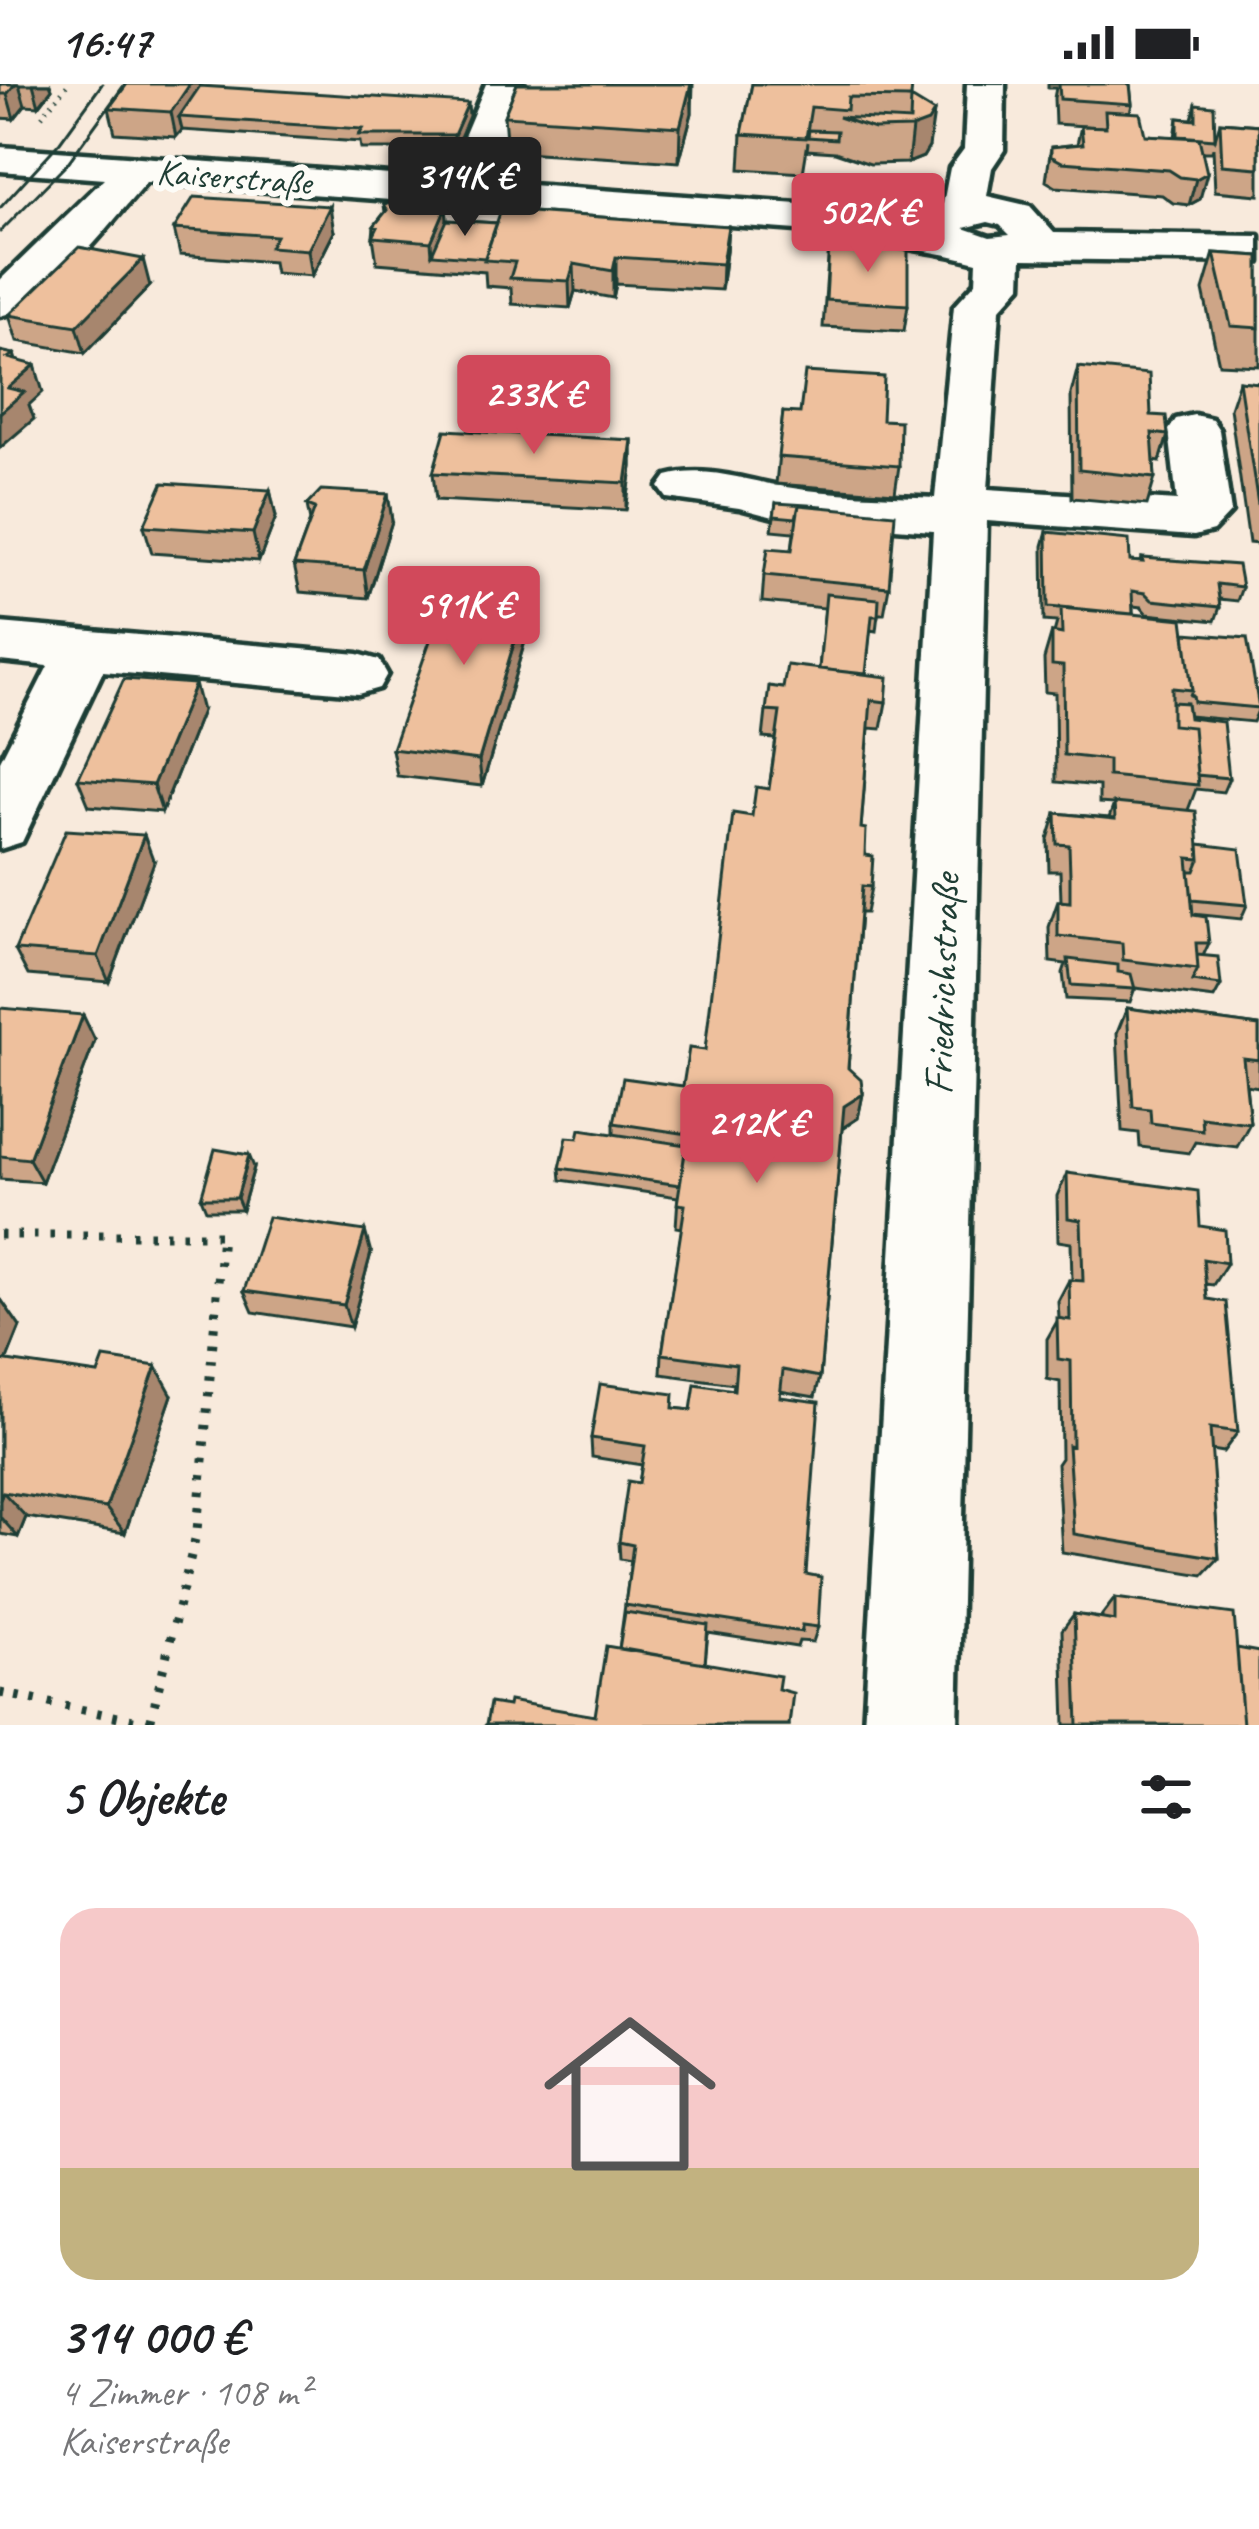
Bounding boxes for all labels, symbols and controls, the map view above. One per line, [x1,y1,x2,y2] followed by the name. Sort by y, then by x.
[60,14,151,71] text: 16:47
[367,137,563,239] pin: 314K €
[155,149,315,206] street label: Kaiserstraße
[415,151,515,200] text: 314K €
[770,173,966,275] pin: 502K €
[819,187,917,236] text: 502K €
[436,355,632,457] pin: 233K €
[484,369,584,418] text: 233K €
[366,566,562,668] pin: 591K €
[415,580,513,629] text: 591K €
[912,869,972,1095] street label: Friedrichstraße
[659,1084,855,1186] pin: 212K €
[707,1098,807,1147] text: 212K €
[1133,1764,1199,1830] icon: filters
[60,1765,224,1829] text: 5 Objekte
[522,1986,738,2202] icon: home
[60,2304,245,2368] text: 314 000 €
[60,2368,310,2417] text: 4 Zimmer · 108 m²
[60,2417,228,2466] text: Kaiserstraße

